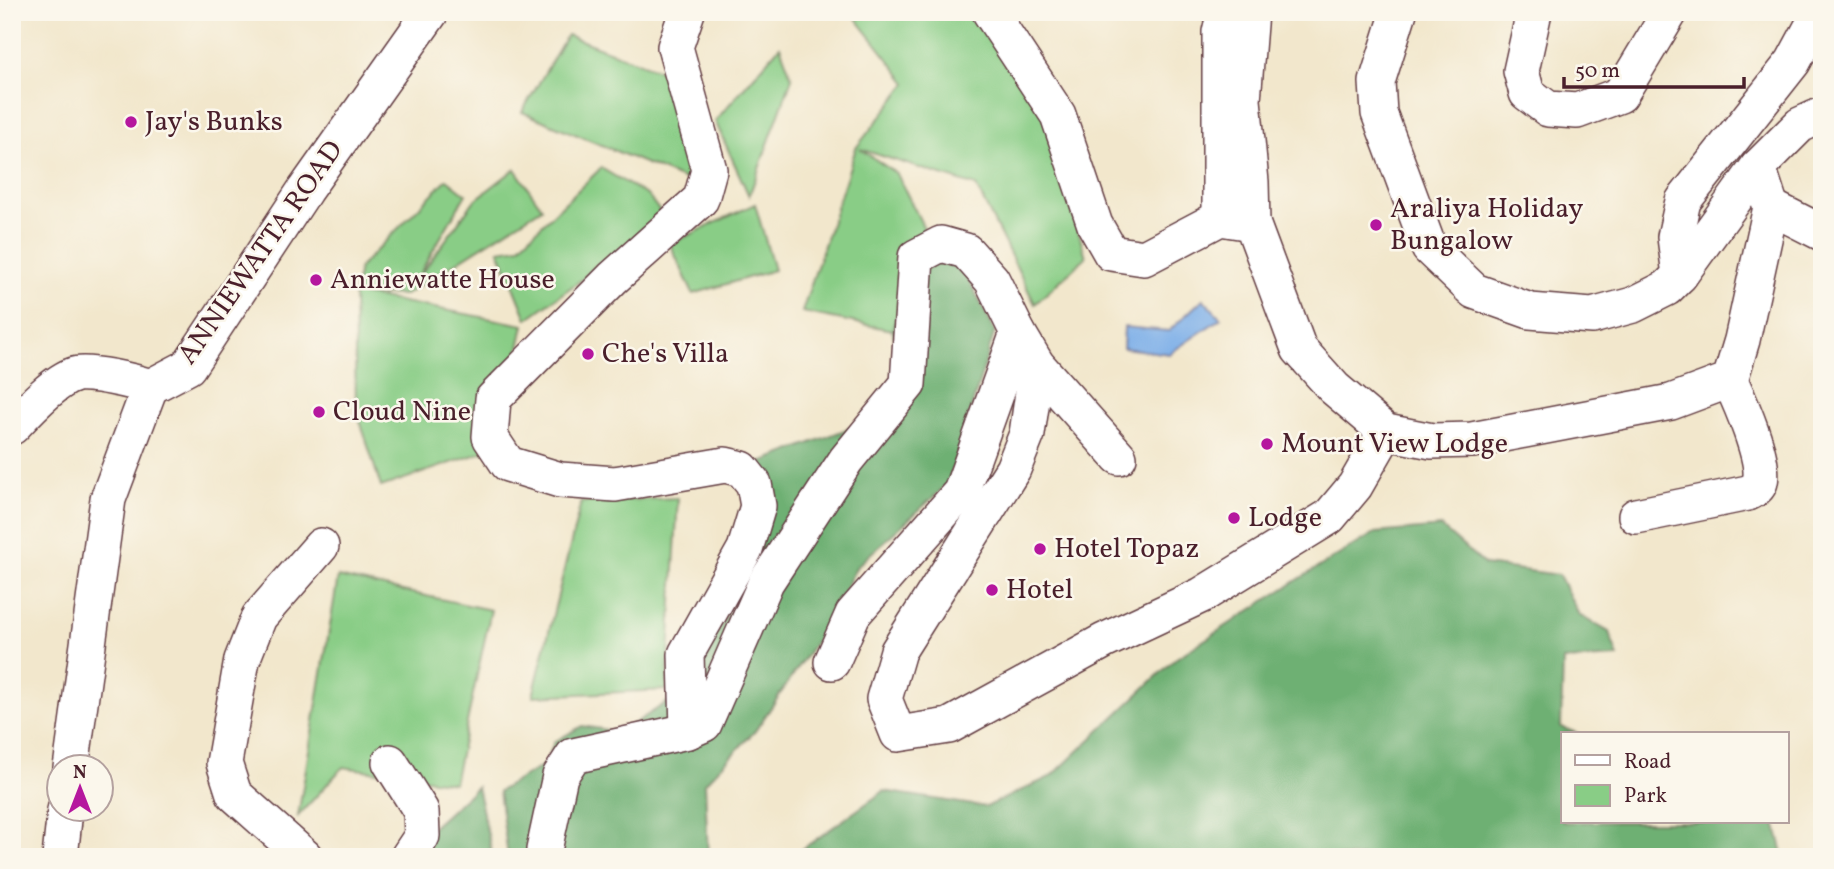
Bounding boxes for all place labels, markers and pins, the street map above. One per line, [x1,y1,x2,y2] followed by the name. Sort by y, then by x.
[145,103,283,142] place label: Jay's Bunks
[123,114,139,130] marker: Jay's Bunks
[1390,190,1583,261] place label: Araliya Holiday Bungalow
[1368,217,1384,233] marker: Araliya Holiday Bungalow
[330,261,555,300] place label: Anniewatte House
[308,272,324,288] marker: Anniewatte House
[602,335,729,374] place label: Che's Villa
[580,346,596,362] marker: Che's Villa
[333,393,471,432] place label: Cloud Nine
[311,404,327,420] marker: Cloud Nine
[1281,425,1508,464] place label: Mount View Lodge
[1259,436,1275,452] marker: Mount View Lodge
[1248,499,1322,538] place label: Lodge
[1226,510,1242,526] marker: Lodge
[1054,530,1199,569] place label: Hotel Topaz
[1032,541,1048,557] marker: Hotel Topaz
[1006,571,1073,610] place label: Hotel
[984,582,1000,598] marker: Hotel

